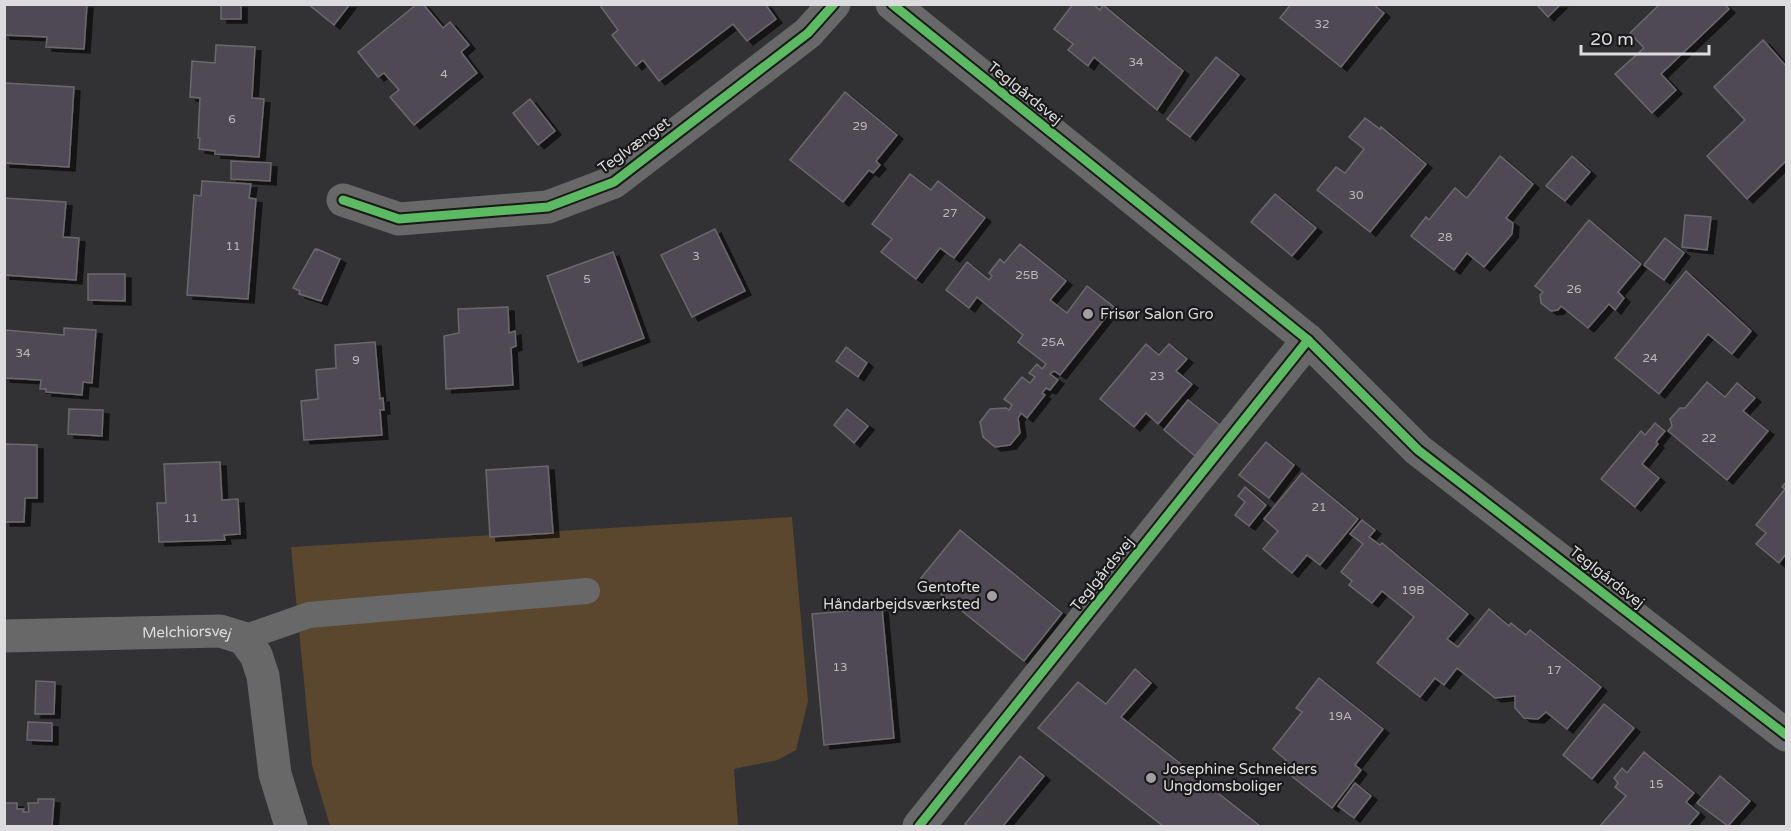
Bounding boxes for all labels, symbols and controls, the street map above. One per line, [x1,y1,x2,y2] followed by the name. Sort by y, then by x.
[1314,17,1330,31] house number: 32
[1581,18,1708,56] scale bar
[1590,28,1634,50] text: 20 m
[1128,55,1144,69] house number: 34
[984,58,1066,128] street label: Teglgårdsvej
[440,67,448,81] house number: 4
[228,112,236,126] house number: 6
[595,113,674,177] street label: Teglvænget
[852,119,868,133] house number: 29
[1348,188,1364,202] house number: 30
[942,206,958,220] house number: 27
[1437,230,1453,244] house number: 28
[225,239,241,253] house number: 11
[692,249,700,263] house number: 3
[1015,268,1039,282] house number: 25B
[583,272,591,286] house number: 5
[1566,282,1582,296] house number: 26
[1100,305,1214,323] place label: Frisør Salon Gro
[1081,307,1095,321] marker: Frisør Salon Gro
[1041,335,1065,349] house number: 25A
[15,346,31,360] house number: 34
[1642,351,1658,365] house number: 24
[352,353,360,367] house number: 9
[1149,369,1165,383] house number: 23
[1701,431,1717,445] house number: 22
[1311,500,1327,514] house number: 21
[183,511,199,525] house number: 11
[1067,533,1137,615] street label: Teglgårdsvej
[1566,542,1648,612] street label: Teglgårdsvej
[823,578,980,613] place label: Gentofte Håndarbejdsværksted
[1401,583,1425,597] house number: 19B
[985,589,999,603] marker: Gentofte Håndarbejdsværksted
[142,622,234,643] street label: Melchiorsvej
[832,660,848,674] house number: 13
[1546,663,1562,677] house number: 17
[1328,709,1352,723] house number: 19A
[1163,760,1317,795] place label: Josephine Schneiders Ungdomsboliger
[1144,771,1158,785] marker: Josephine Schneiders Ungdomsboliger
[1648,777,1664,791] house number: 15

